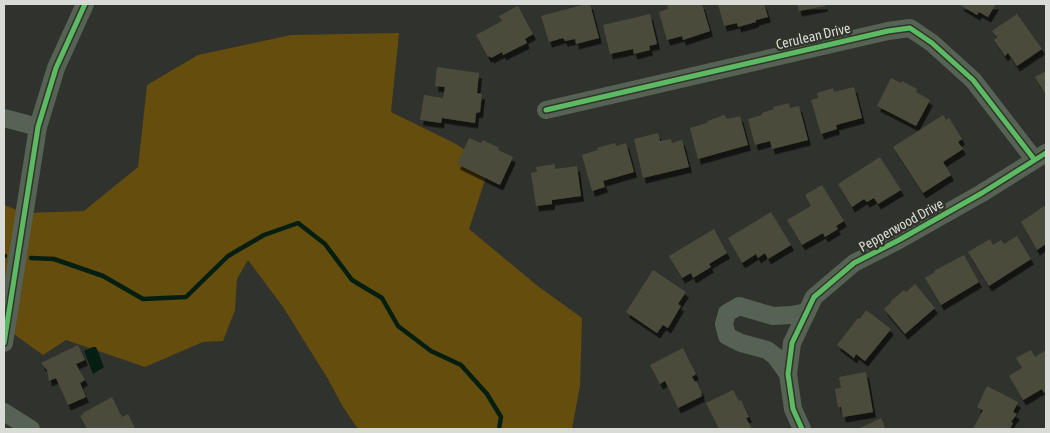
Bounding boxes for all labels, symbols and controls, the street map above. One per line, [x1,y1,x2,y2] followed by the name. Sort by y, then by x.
[774,20,852,52] street label: Cerulean Drive
[856,195,946,255] street label: Pepperwood Drive

